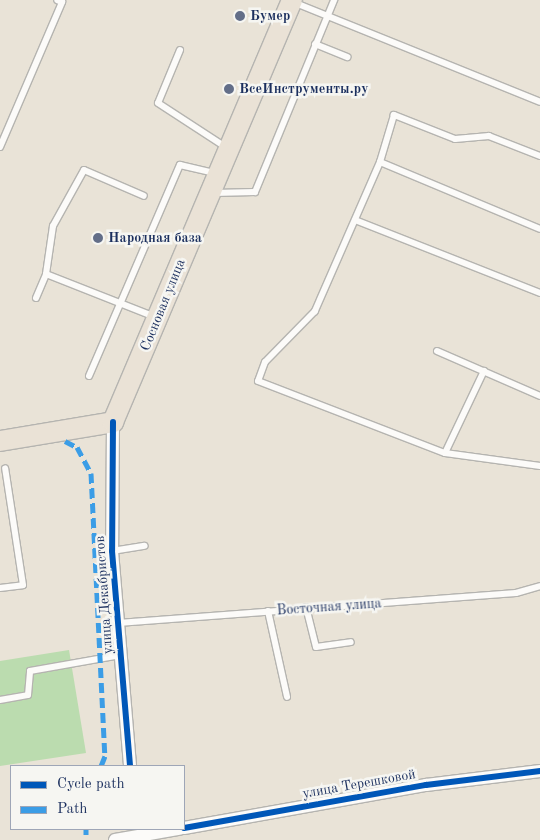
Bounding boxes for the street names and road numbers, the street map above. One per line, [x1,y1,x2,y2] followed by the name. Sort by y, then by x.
[137,257,189,353] street label: Сосновая улица
[91,535,117,655] street label: улица Декабристов
[276,595,382,619] street label: Восточная улица
[301,766,417,802] street label: улица Терешковой

